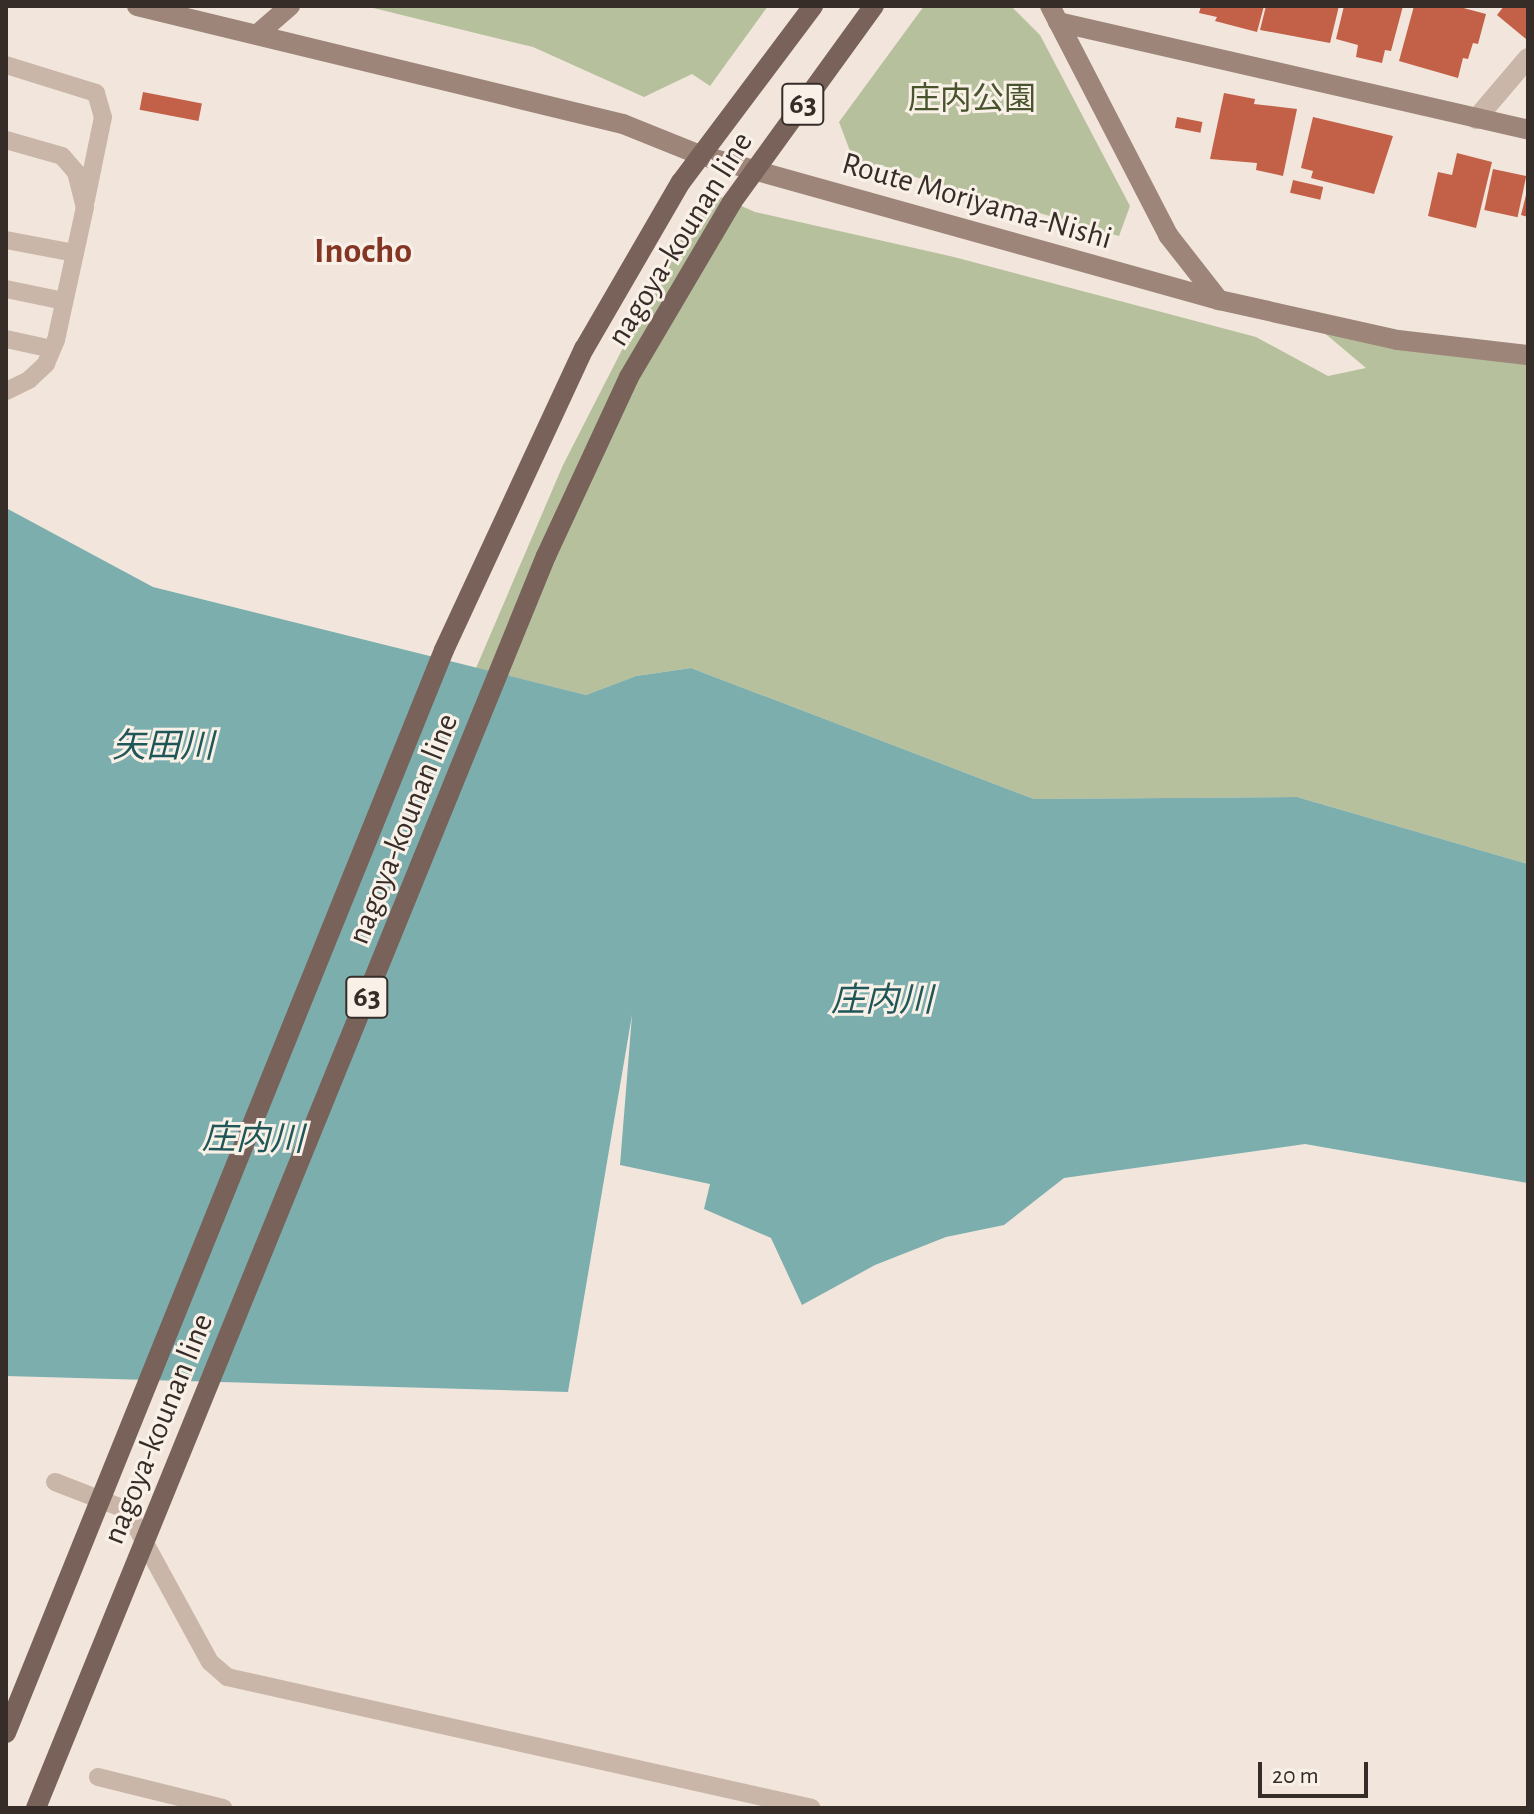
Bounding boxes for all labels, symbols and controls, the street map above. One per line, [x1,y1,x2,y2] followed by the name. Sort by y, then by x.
[781,78,825,130] road number: 63
[908,80,1036,118] park label: 庄内公園
[599,125,761,353] street label: nagoya-kounan line
[838,144,1116,258] street label: Route Moriyama-Nishi
[314,230,412,274] district label: Inocho
[339,708,467,950] street label: nagoya-kounan line
[112,728,214,768] water label: 矢田川
[345,971,389,1023] road number: 63
[831,982,933,1022] water label: 庄内川
[202,1119,304,1161] water label: 庄内川
[94,1308,222,1550] street label: nagoya-kounan line
[1262,1746,1372,1796] scale bar
[1272,1764,1319,1788] text: 20 m

